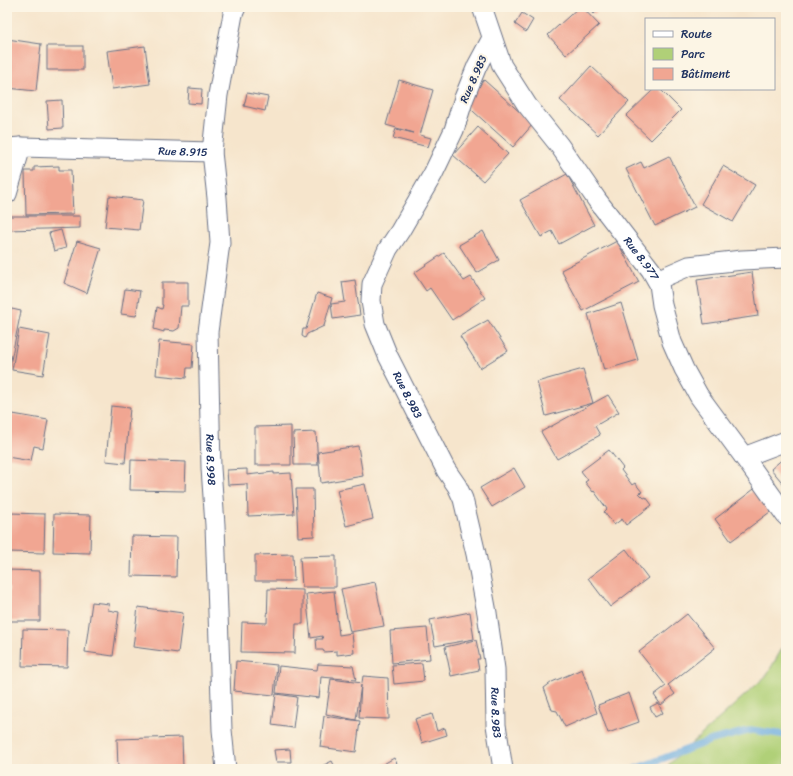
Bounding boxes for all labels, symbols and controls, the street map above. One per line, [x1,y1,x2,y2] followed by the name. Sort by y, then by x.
[645,18,775,90] legend
[681,23,712,45] text: Route
[681,43,705,65] text: Parc
[455,52,492,106] street label: Rue 8.983
[681,63,730,85] text: Bâtiment
[158,142,208,162] street label: Rue 8.915
[618,233,664,284] street label: Rue 8.977
[387,368,427,422] street label: Rue 8.983
[200,434,221,486] street label: Rue 8.998
[485,687,507,739] street label: Rue 8.983

